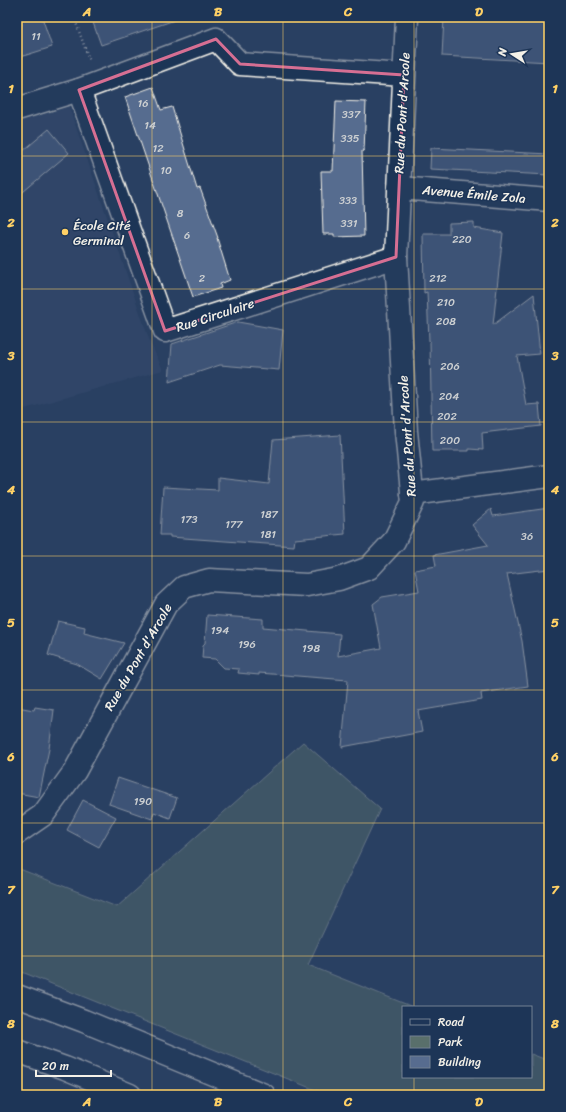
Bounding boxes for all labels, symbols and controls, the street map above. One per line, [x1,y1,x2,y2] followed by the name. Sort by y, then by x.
[82,0,91,23] text: A
[214,0,223,23] text: B
[343,0,353,23] text: C
[475,0,483,23] text: D
[31,27,41,46] house number: 11
[492,34,532,74] north arrow
[492,46,513,59] text: N
[387,52,417,174] street label: Rue du Pont d'Arcole
[8,77,14,100] text: 1
[552,77,558,100] text: 1
[138,94,148,113] house number: 16
[342,105,361,124] house number: 337
[144,116,156,135] house number: 14
[341,129,360,148] house number: 335
[152,139,164,158] house number: 12
[160,161,172,180] house number: 10
[420,178,527,210] street label: Avenue Émile Zola
[339,191,357,210] house number: 333
[177,204,184,223] house number: 8
[6,211,15,234] text: 2
[550,211,559,234] text: 2
[73,214,131,252] place label: École Cité Germinal
[341,214,358,233] house number: 331
[184,226,190,245] house number: 6
[60,227,70,237] marker: École Cité Germinal
[452,230,472,249] house number: 220
[199,269,206,288] house number: 2
[429,269,447,288] house number: 212
[173,291,257,338] street label: Rue Circulaire
[437,293,455,312] house number: 210
[436,312,456,331] house number: 208
[6,344,15,367] text: 3
[550,344,559,367] text: 3
[440,357,460,376] house number: 206
[391,374,423,497] street label: Rue du Pont d'Arcole
[439,387,459,406] house number: 204
[437,407,457,426] house number: 202
[440,431,460,450] house number: 200
[6,478,16,501] text: 4
[550,478,560,501] text: 4
[260,505,279,524] house number: 187
[180,510,198,529] house number: 173
[225,515,243,534] house number: 177
[260,525,276,544] house number: 181
[521,527,533,546] house number: 36
[98,598,178,715] street label: Rue du Pont d'Arcole
[7,611,15,634] text: 5
[551,611,559,634] text: 5
[211,621,229,640] house number: 194
[238,635,256,654] house number: 196
[302,639,320,658] house number: 198
[6,745,15,768] text: 6
[550,745,559,768] text: 6
[134,792,152,811] house number: 190
[7,878,16,901] text: 7
[551,878,560,901] text: 7
[402,1006,532,1078] legend
[438,1011,465,1033] text: Road
[6,1012,15,1035] text: 8
[550,1012,559,1035] text: 8
[438,1031,463,1053] text: Park
[438,1051,481,1073] text: Building
[36,1052,111,1078] scale bar
[42,1055,69,1077] text: 20 m
[82,1090,91,1112] text: A
[214,1090,223,1112] text: B
[343,1090,353,1112] text: C
[475,1090,483,1112] text: D

